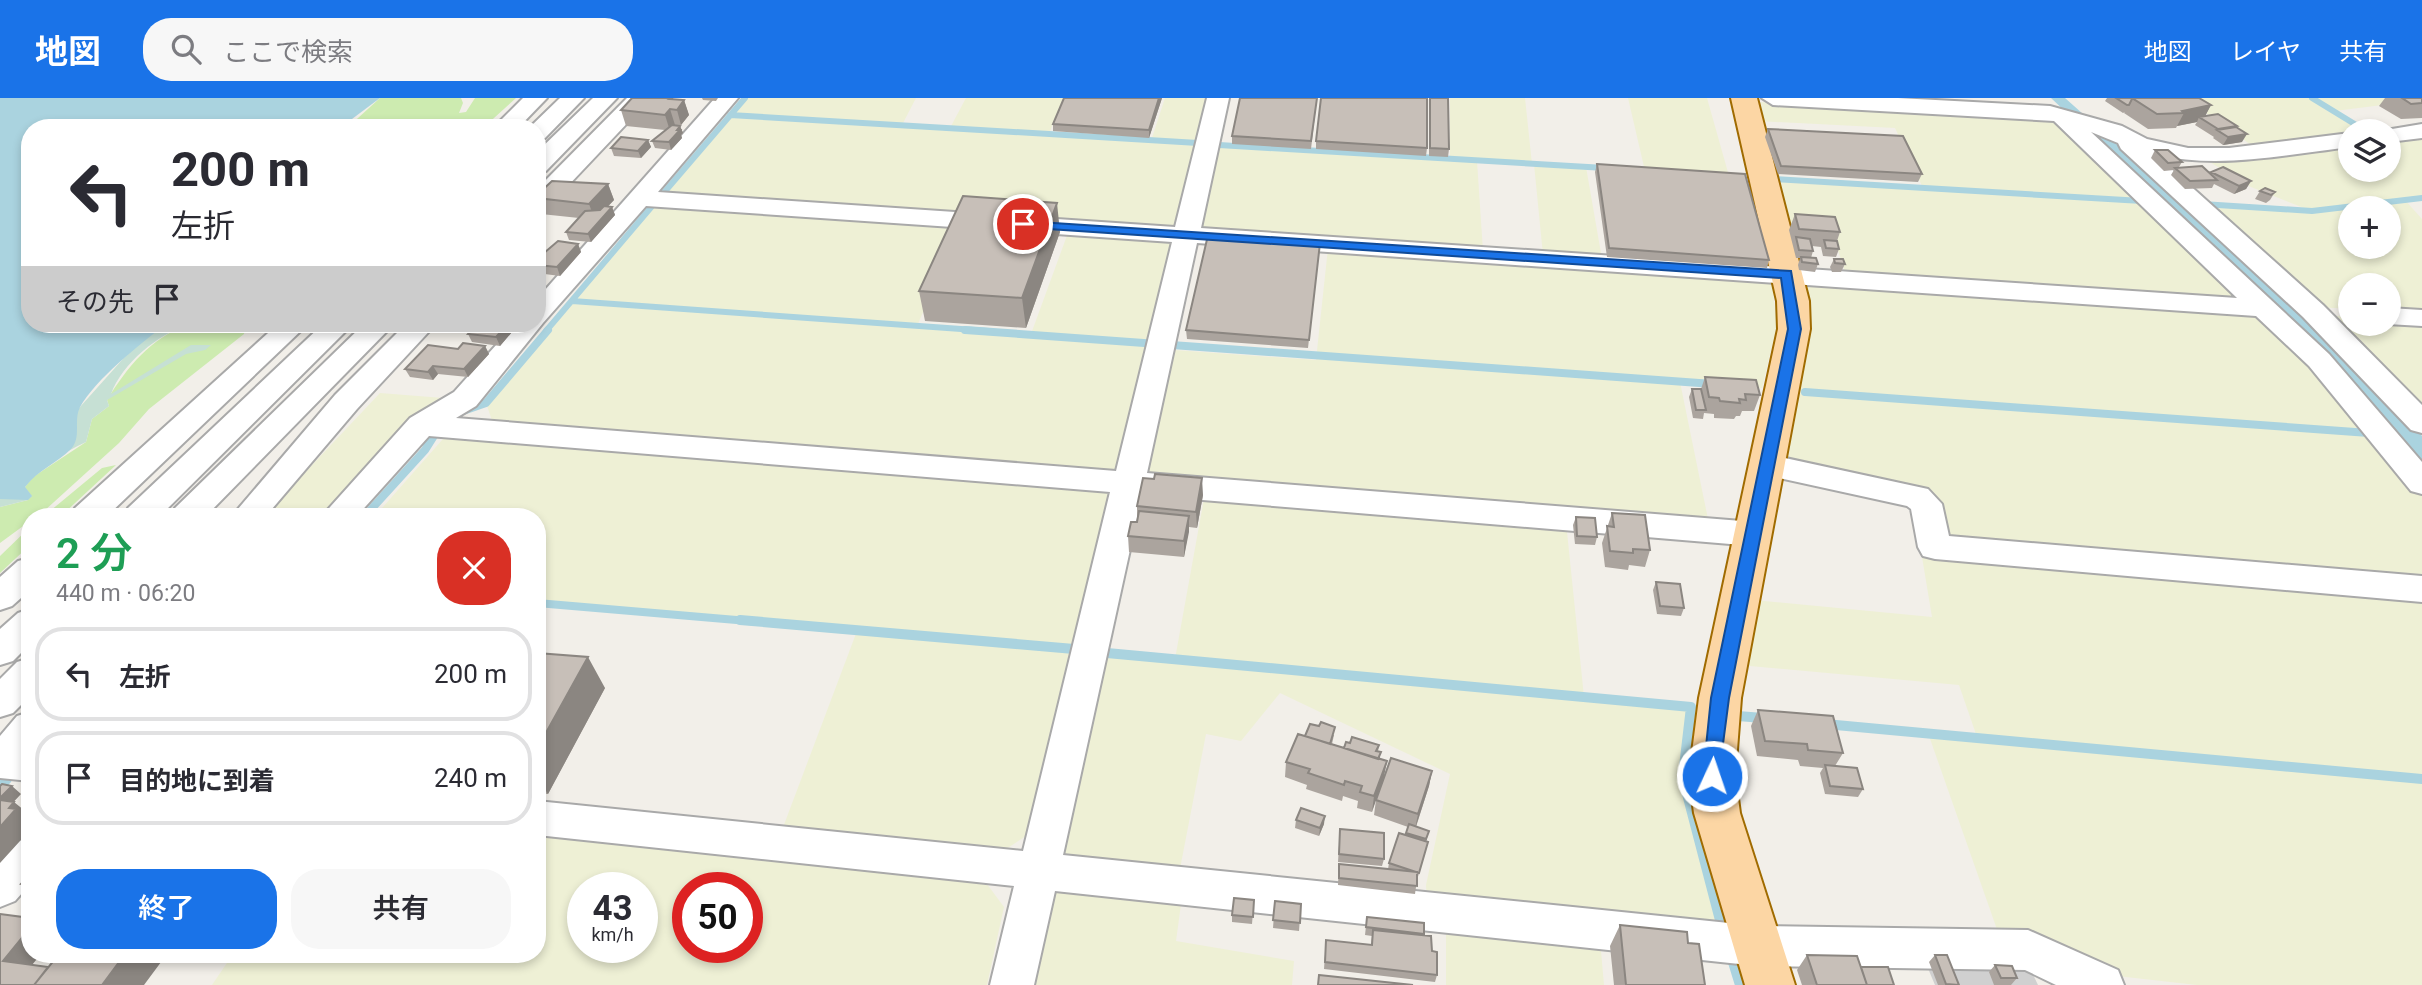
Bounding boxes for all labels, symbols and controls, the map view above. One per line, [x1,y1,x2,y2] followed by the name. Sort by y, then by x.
[143,18,633,81] search box
[167,30,205,68] icon: search
[35,32,101,71] text: 地図
[223,37,353,67] text: ここで検索
[2144,38,2192,66] text: 地図
[2230,38,2301,66] text: レイヤ
[2339,38,2387,66] text: 共有
[2338,119,2401,336] map controls
[2338,119,2401,182] button: layers
[171,141,310,198] text: 200 m
[56,147,147,238] icon: left
[993,194,1053,254] pin
[2338,196,2401,259] button: +
[1004,205,1042,243] icon: arrive
[171,207,235,245] text: 左折
[2338,273,2401,336] button: −
[148,280,186,318] icon: arrive
[56,287,134,317] text: その先
[56,529,132,578] text: 2 分
[437,531,511,605] button: close
[56,580,195,607] text: 440 m · 06:20
[60,655,98,693] icon: left
[434,659,507,689] text: 200 m
[119,662,171,692] text: 左折
[1675,739,1749,813] position arrow
[60,759,98,797] icon: arrive
[434,763,507,793] text: 240 m
[119,766,275,796] text: 目的地に到着
[56,869,277,949] button: 終了
[291,869,511,949] button: 共有
[672,872,763,963] speed limit sign: 50
[592,888,633,929] text: 43
[591,924,634,945] text: km/h

